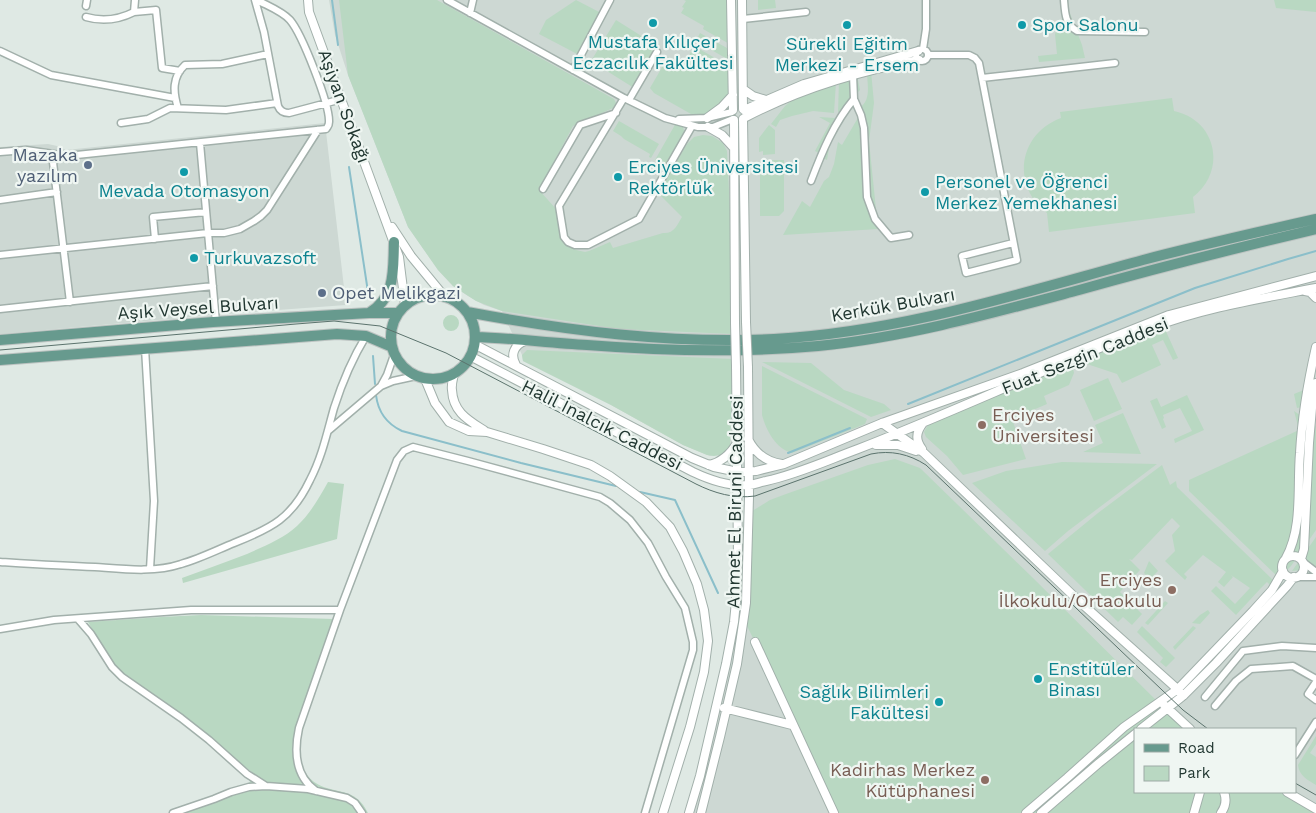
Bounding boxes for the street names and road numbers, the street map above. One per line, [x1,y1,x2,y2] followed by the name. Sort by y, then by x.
[314,46,375,166] street label: Aşiyan Sokağı
[829,283,957,326] street label: Kerkük Bulvarı
[117,291,279,324] street label: Aşık Veysel Bulvarı
[998,312,1171,399] street label: Fuat Sezgin Caddesi
[518,375,686,474] street label: Halil İnalcık Caddesi
[722,395,747,609] street label: Ahmet El Biruni Caddesi

